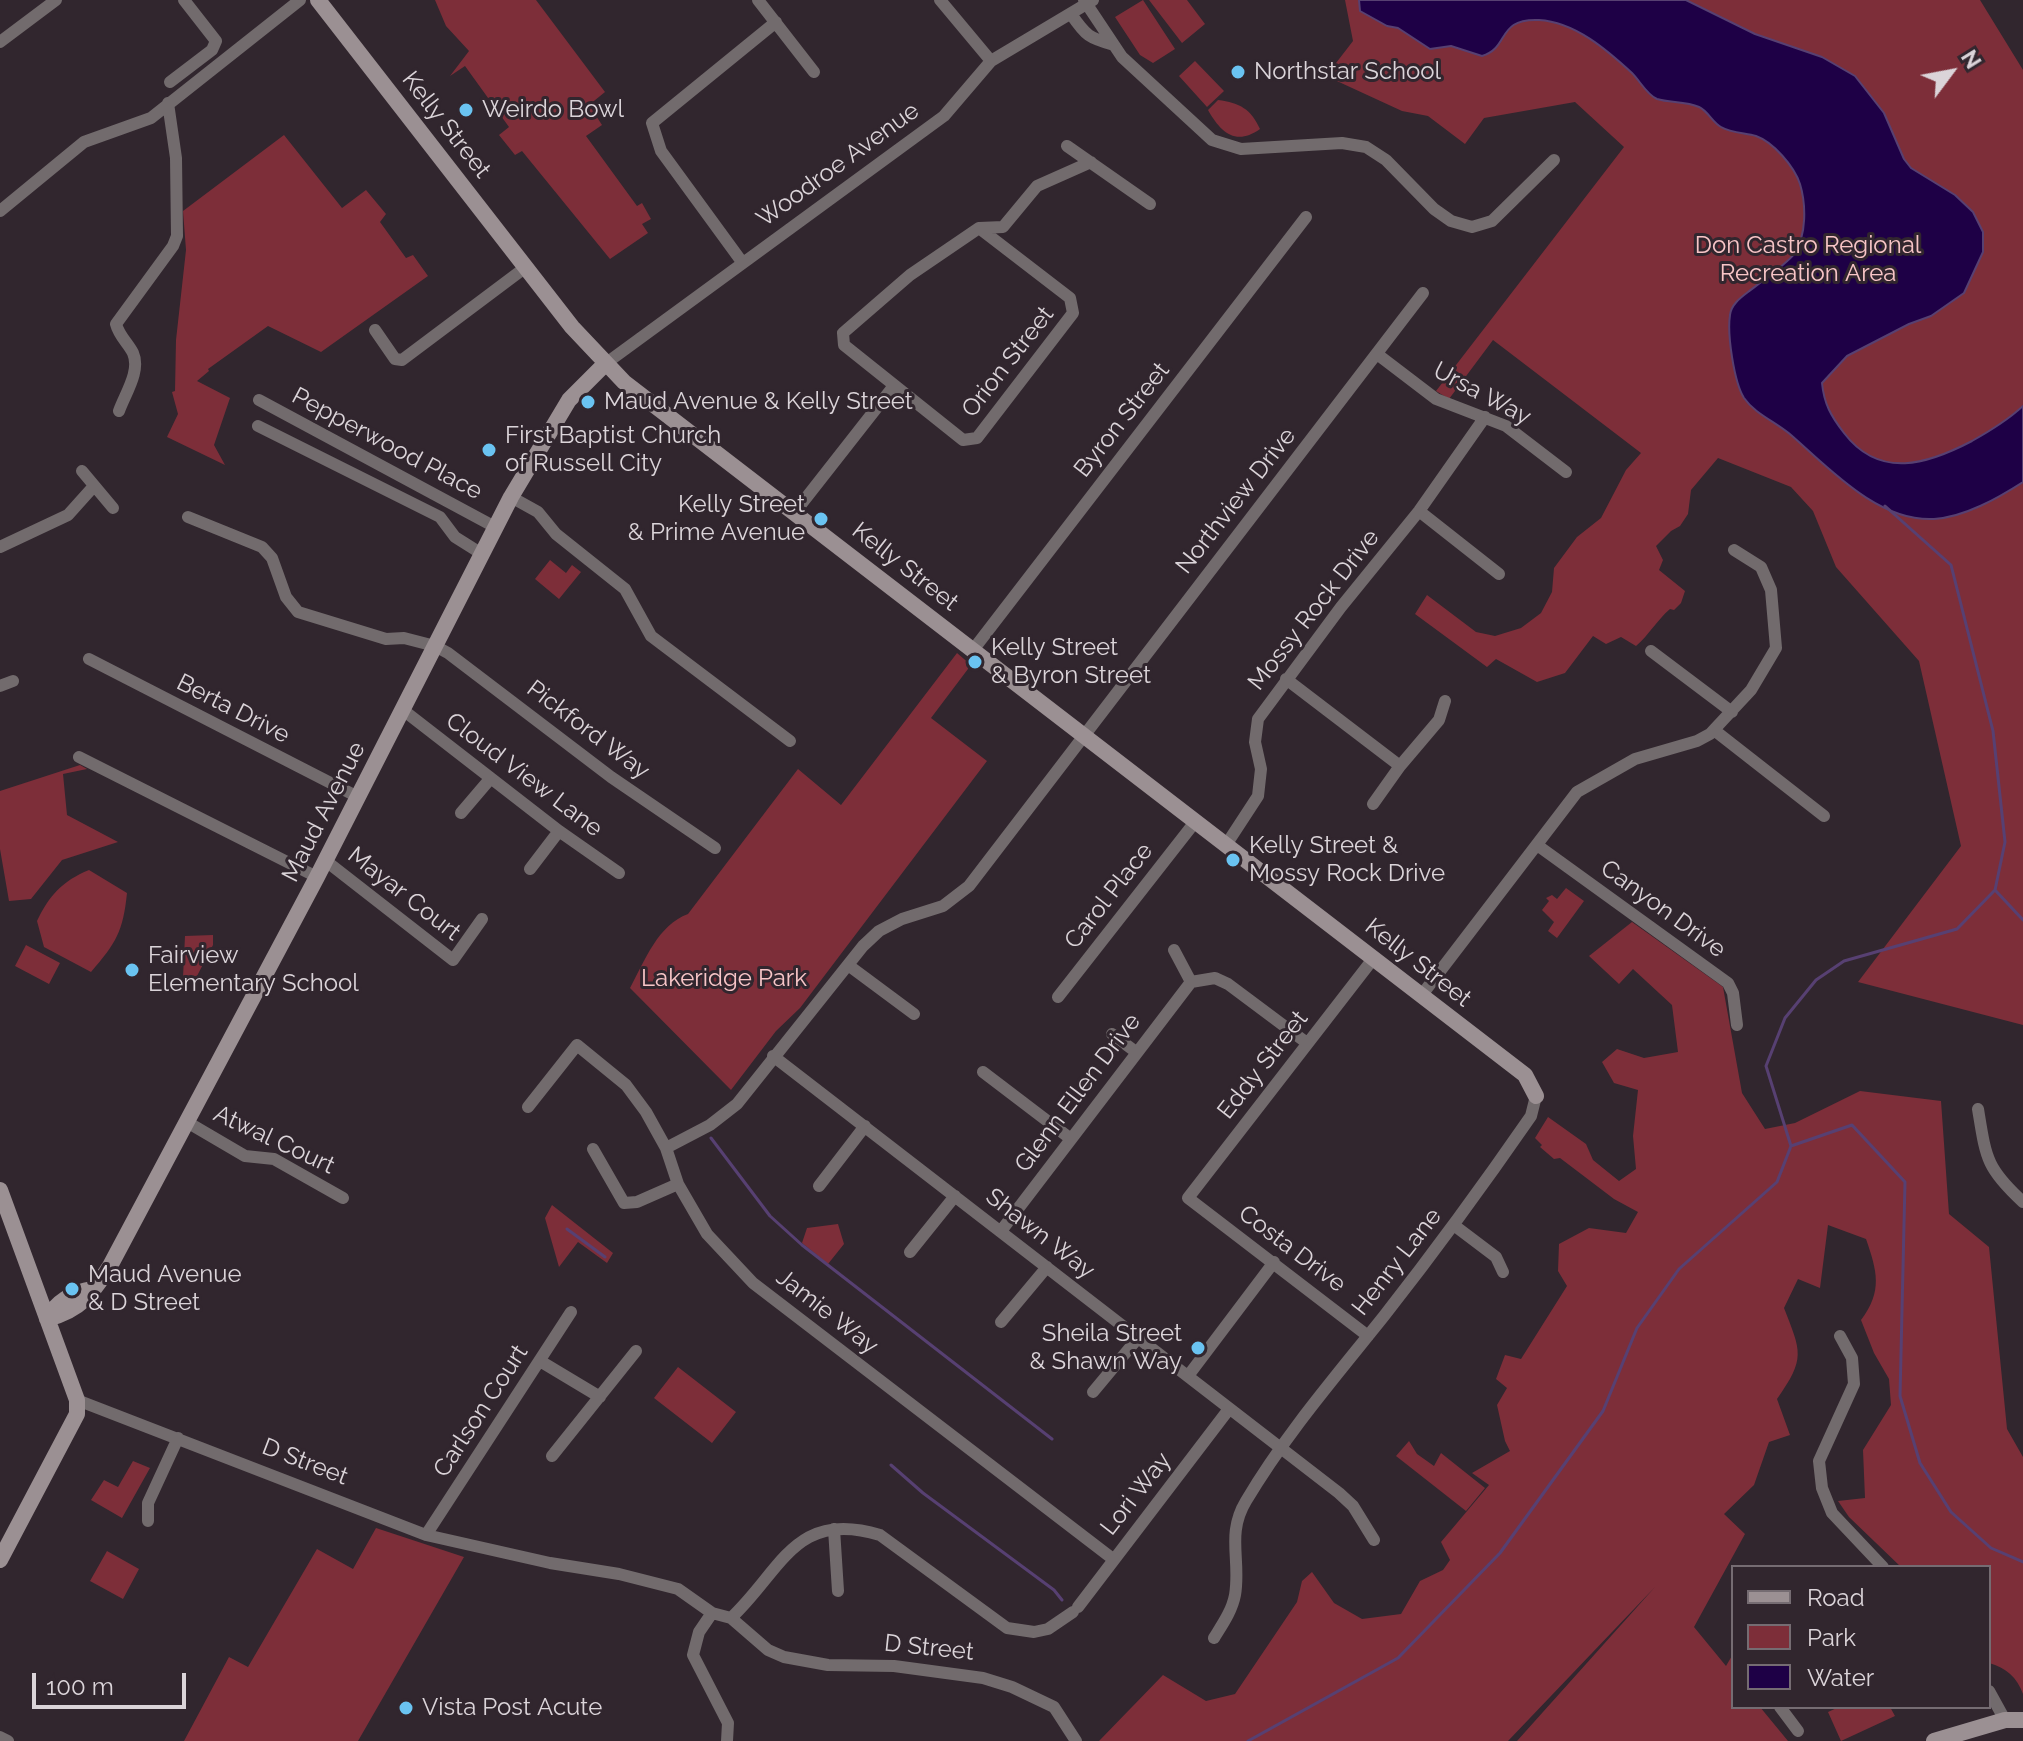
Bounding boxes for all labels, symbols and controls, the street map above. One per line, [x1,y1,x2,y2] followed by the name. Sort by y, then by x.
[1911,32,1991,112] north arrow
[1956,45,1987,73] text: N
[1254,58,1441,86] place label: Northstar School
[1229,63,1247,81] marker: Northstar School
[396,66,496,184] street label: Kelly Street
[482,96,624,124] place label: Weirdo Bowl
[751,96,925,234] street label: Woodroe Avenue
[457,101,475,119] marker: Weirdo Bowl
[1695,232,1921,288] park label: Don Castro Regional Recreation Area
[956,301,1060,423] street label: Orion Street
[1428,356,1536,432] street label: Ursa Way
[1068,357,1176,483] street label: Byron Street
[287,382,487,506] street label: Pepperwood Place
[604,388,913,416] place label: Maud Avenue & Kelly Street
[579,393,597,411] marker: Maud Avenue & Kelly Street
[505,422,721,478] place label: First Baptist Church of Russell City
[1170,422,1302,580] street label: Northview Drive
[480,441,498,459] marker: First Baptist Church of Russell City
[628,491,805,547] place label: Kelly Street & Prime Avenue
[812,510,830,528] marker: Kelly Street & Prime Avenue
[846,517,964,617] street label: Kelly Street
[1242,524,1386,696] street label: Mossy Rock Drive
[991,634,1151,690] place label: Kelly Street & Byron Street
[966,653,984,671] marker: Kelly Street & Byron Street
[172,668,294,750] street label: Berta Drive
[521,674,655,786] street label: Pickford Way
[440,707,608,843] street label: Cloud View Lane
[276,737,372,887] street label: Maud Avenue
[1249,832,1445,888] place label: Kelly Street & Mossy Rock Drive
[1059,837,1159,955] street label: Carol Place
[342,841,466,947] street label: Mayar Court
[1224,851,1242,869] marker: Kelly Street & Mossy Rock Drive
[1595,854,1731,964] street label: Canyon Drive
[1359,913,1477,1013] street label: Kelly Street
[148,942,359,998] place label: Fairview Elementary School
[123,961,141,979] marker: Fairview Elementary School
[641,965,807,993] park label: Lakeridge Park
[1212,1005,1314,1125] street label: Eddy Street
[1009,1008,1147,1178] street label: Glenn Ellen Drive
[209,1099,339,1181] street label: Atwal Court
[980,1183,1100,1285] street label: Shawn Way
[1233,1199,1351,1299] street label: Costa Drive
[1346,1203,1448,1321] street label: Henry Lane
[88,1261,242,1317] place label: Maud Avenue & D Street
[770,1263,884,1361] street label: Jamie Way
[63,1280,81,1298] marker: Maud Avenue & D Street
[1029,1320,1182,1376] place label: Sheila Street & Shawn Way
[428,1339,534,1483] street label: Carlson Court
[1189,1339,1207,1357] marker: Sheila Street & Shawn Way
[258,1432,352,1492] street label: D Street
[1095,1447,1177,1541] street label: Lori Way
[1731,1565,1991,1709] legend
[1807,1583,1865,1612] text: Road
[1807,1623,1856,1652] text: Park
[883,1629,975,1667] street label: D Street
[36,1657,190,1707] scale bar
[1807,1663,1874,1692] text: Water
[46,1672,114,1701] text: 100 m
[422,1694,602,1722] place label: Vista Post Acute
[397,1699,415,1717] marker: Vista Post Acute

